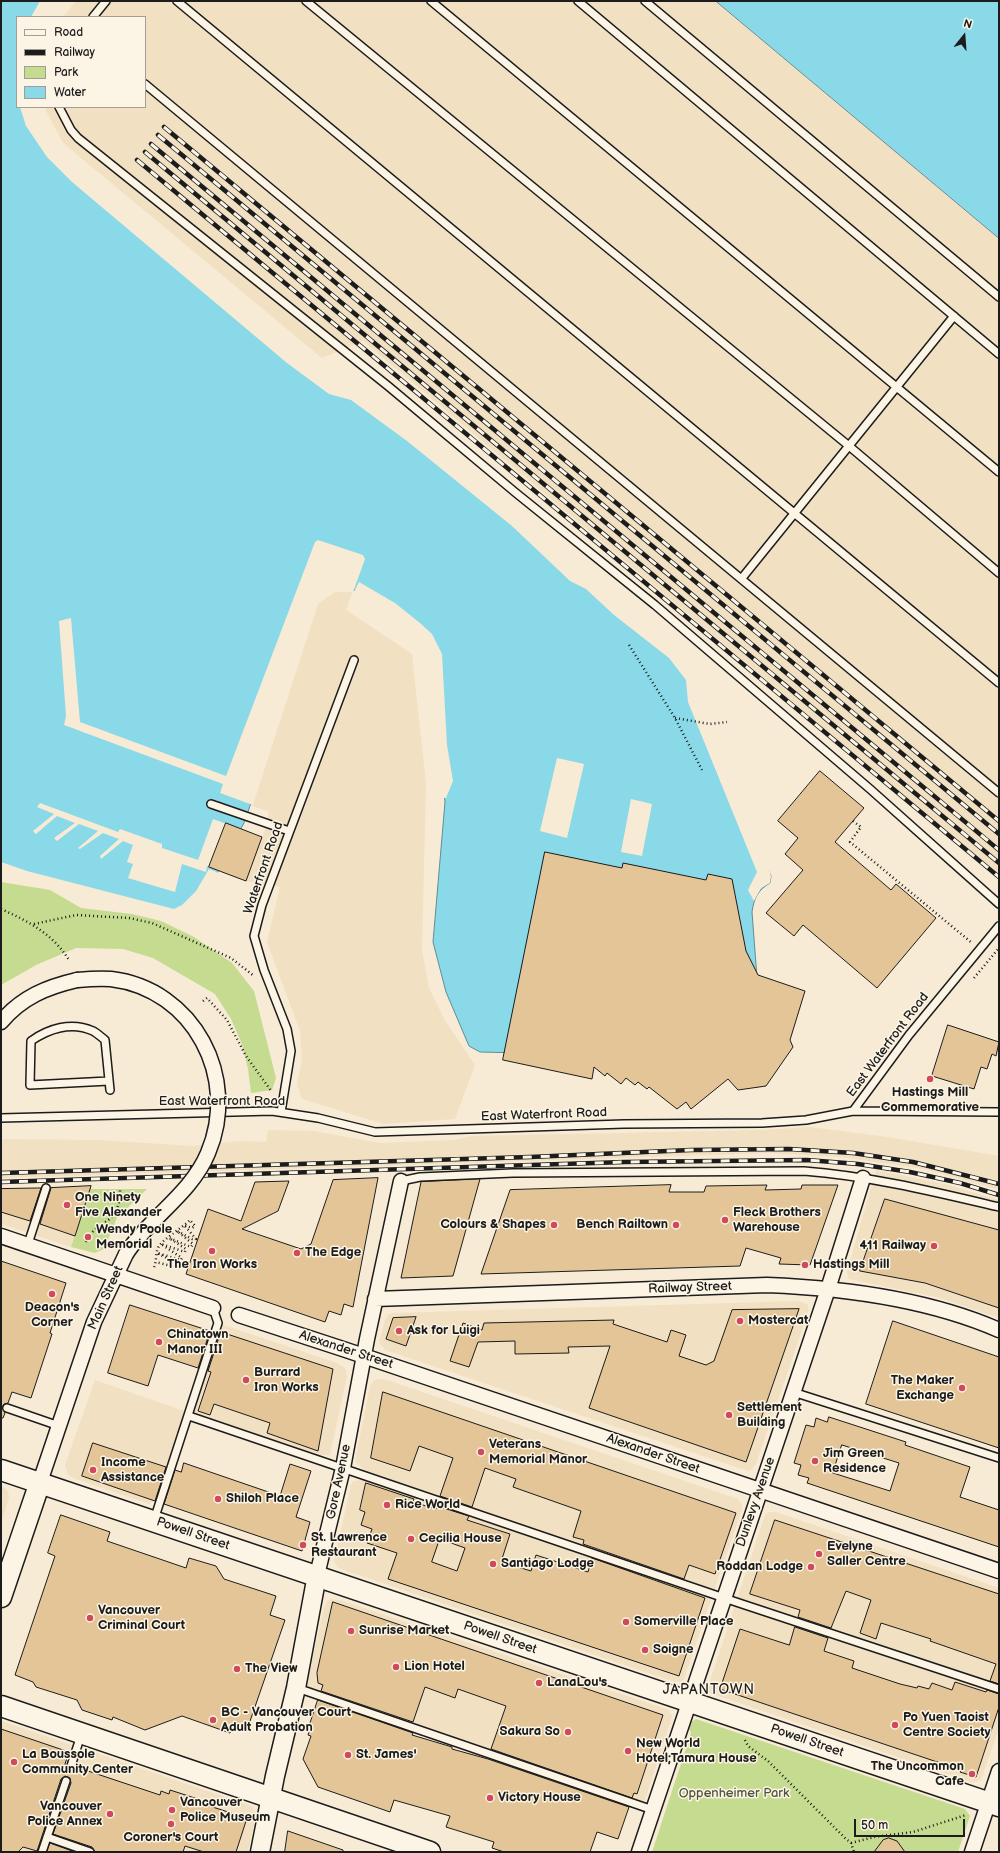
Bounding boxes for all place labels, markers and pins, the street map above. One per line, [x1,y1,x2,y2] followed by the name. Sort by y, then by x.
[925,1074,935,1084] marker: Hastings Mill Commemorative
[881,1085,979,1116] place label: Hastings Mill Commemorative
[75,1190,162,1221] place label: One Ninety Five Alexander
[62,1200,72,1210] marker: One Ninety Five Alexander
[733,1205,821,1236] place label: Fleck Brothers Warehouse
[720,1215,730,1225] marker: Fleck Brothers Warehouse
[440,1217,546,1233] place label: Colours & Shapes
[576,1217,668,1233] place label: Bench Railtown
[549,1220,559,1230] marker: Colours & Shapes
[671,1220,681,1230] marker: Bench Railtown
[96,1222,172,1253] place label: Wendy Poole Memorial
[83,1232,93,1242] marker: Wendy Poole Memorial
[860,1238,926,1254] place label: 411 Railway
[929,1241,939,1251] marker: 411 Railway
[305,1245,361,1261] place label: The Edge
[207,1246,217,1256] marker: The Iron Works
[292,1248,302,1258] marker: The Edge
[167,1257,257,1273] place label: The Iron Works
[813,1257,889,1273] place label: Hastings Mill
[800,1260,810,1270] marker: Hastings Mill
[47,1289,57,1299] marker: Deacon's Corner
[25,1300,79,1331] place label: Deacon's Corner
[748,1313,808,1329] place label: Mostercat
[735,1316,745,1326] marker: Mostercat
[407,1323,480,1339] place label: Ask for Luigi
[394,1326,404,1336] marker: Ask for Luigi
[167,1327,229,1358] place label: Chinatown Manor III
[154,1337,164,1347] marker: Chinatown Manor III
[254,1365,319,1396] place label: Burrard Iron Works
[891,1373,954,1404] place label: The Maker Exchange
[241,1375,251,1385] marker: Burrard Iron Works
[957,1383,967,1393] marker: The Maker Exchange
[737,1400,802,1431] place label: Settlement Building
[724,1410,734,1420] marker: Settlement Building
[489,1437,587,1468] place label: Veterans Memorial Manor
[823,1446,886,1477] place label: Jim Green Residence
[476,1447,486,1457] marker: Veterans Memorial Manor
[101,1455,164,1486] place label: Income Assistance
[810,1456,820,1466] marker: Jim Green Residence
[88,1465,98,1475] marker: Income Assistance
[226,1491,299,1507] place label: Shiloh Place
[213,1494,223,1504] marker: Shiloh Place
[395,1497,460,1513] place label: Rice World
[382,1500,392,1510] marker: Rice World
[311,1530,387,1561] place label: St. Lawrence Restaurant
[419,1531,502,1547] place label: Cecilia House
[406,1534,416,1544] marker: Cecilia House
[827,1539,906,1570] place label: Evelyne Saller Centre
[298,1540,308,1550] marker: St. Lawrence Restaurant
[814,1549,824,1559] marker: Evelyne Saller Centre
[501,1556,594,1572] place label: Santiago Lodge
[488,1559,498,1569] marker: Santiago Lodge
[716,1559,803,1575] place label: Roddan Lodge
[806,1562,816,1572] marker: Roddan Lodge
[98,1603,185,1634] place label: Vancouver Criminal Court
[85,1613,95,1623] marker: Vancouver Criminal Court
[634,1614,733,1630] place label: Somerville Place
[621,1617,631,1627] marker: Somerville Place
[359,1623,449,1639] place label: Sunrise Market
[346,1626,356,1636] marker: Sunrise Market
[653,1642,694,1658] place label: Soigne
[640,1645,650,1655] marker: Soigne
[404,1659,465,1675] place label: Lion Hotel
[245,1661,298,1677] place label: The View
[391,1662,401,1672] marker: Lion Hotel
[232,1664,242,1674] marker: The View
[547,1675,607,1691] place label: LanaLou's
[534,1678,544,1688] marker: LanaLou's
[221,1705,351,1736] place label: BC - Vancouver Court Adult Probation
[903,1710,991,1741] place label: Po Yuen Taoist Centre Society
[208,1715,218,1725] marker: BC - Vancouver Court Adult Probation
[890,1720,900,1730] marker: Po Yuen Taoist Centre Society
[500,1724,560,1740] place label: Sakura So
[563,1727,573,1737] marker: Sakura So
[636,1736,757,1767] place label: New World Hotel;Tamura House
[623,1746,633,1756] marker: New World Hotel;Tamura House
[22,1747,133,1778] place label: La Boussole Community Center
[356,1747,416,1763] place label: St. James'
[343,1750,353,1760] marker: St. James'
[9,1757,19,1767] marker: La Boussole Community Center
[871,1759,964,1790] place label: The Uncommon Cafe
[967,1769,977,1779] marker: The Uncommon Cafe
[498,1790,581,1806] place label: Victory House
[485,1793,495,1803] marker: Victory House
[180,1795,270,1826] place label: Vancouver Police Museum
[27,1799,102,1830] place label: Vancouver Police Annex
[167,1805,177,1815] marker: Vancouver Police Museum
[105,1809,115,1819] marker: Vancouver Police Annex
[166,1819,176,1829] marker: Coroner's Court
[124,1830,218,1846] place label: Coroner's Court

